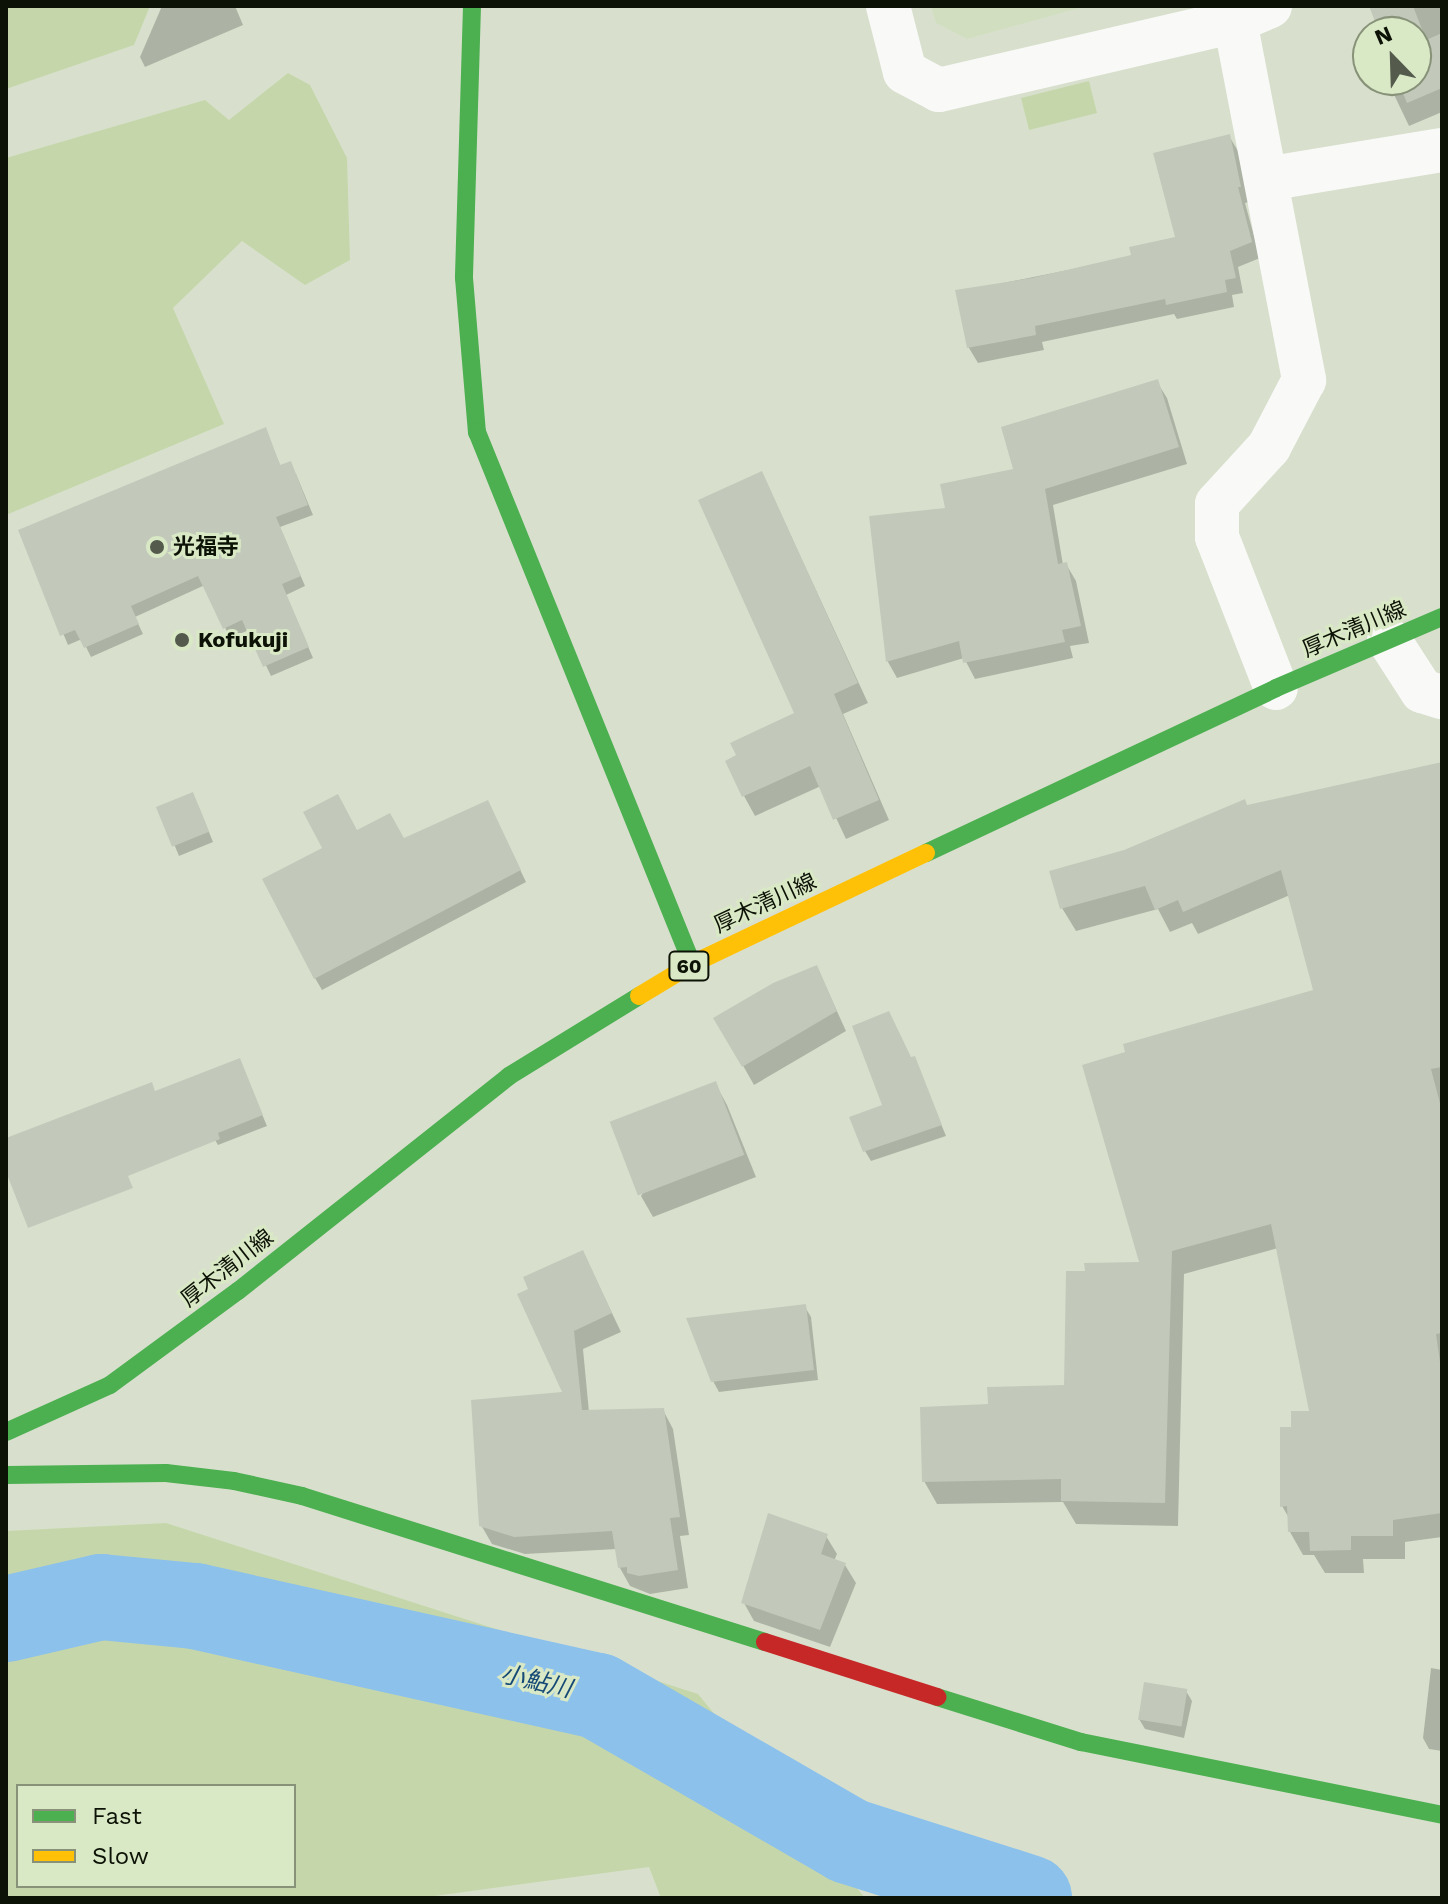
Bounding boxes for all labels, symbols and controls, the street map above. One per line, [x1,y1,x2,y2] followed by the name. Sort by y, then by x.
[1352,16,1432,96] north arrow
[1371,21,1396,50] text: N
[173,534,239,560] place label: 光福寺
[148,538,166,556] marker: 光福寺
[1298,595,1410,663] street label: 厚木清川線
[198,627,288,653] place label: Kofukuji
[173,631,191,649] marker: Kofukuji
[710,868,820,938] street label: 厚木清川線
[667,950,711,982] road number: 60
[176,1224,278,1312] street label: 厚木清川線
[498,1660,574,1704] water label: 小鮎川
[16,1784,296,1888] legend
[92,1802,142,1830] text: Fast
[92,1842,149,1870] text: Slow

